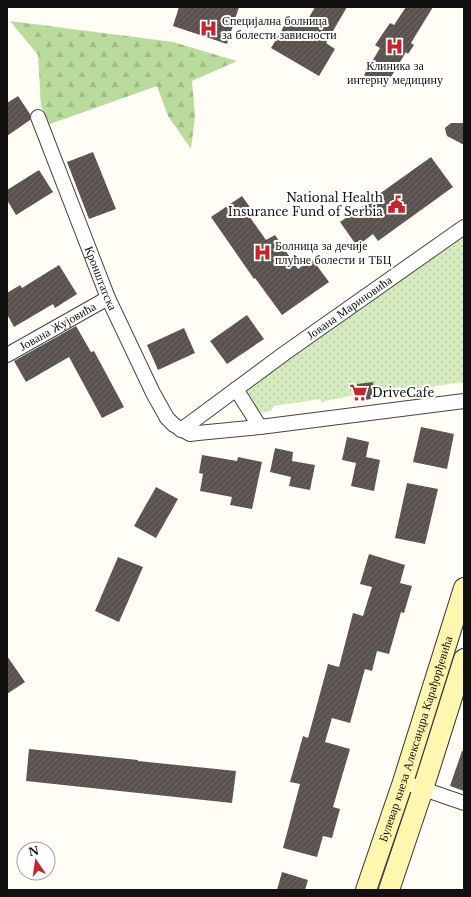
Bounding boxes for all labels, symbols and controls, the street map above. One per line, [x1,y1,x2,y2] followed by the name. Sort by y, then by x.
[222,13,337,42] place label: Специјална болница за болести зависности
[199,18,219,38] hospital icon: Специјална болница за болести зависности
[385,37,405,57] hospital icon: Клиника за интерну медицину
[347,58,443,87] place label: Клиника за интерну медицину
[228,190,383,219] place label: National Health Insurance Fund of Serbia
[386,195,406,215] public building icon: National Health Insurance Fund of Serbia
[275,238,392,267] place label: Болница за дечије плућне болести и ТБЦ
[252,243,272,263] hospital icon: Болница за дечије плућне болести и ТБЦ
[82,244,121,313] street label: Кронштатска
[303,272,395,343] street label: Јована Мариновића
[16,298,99,354] street label: Јована Жујовића
[349,383,369,403] supermarket icon: DriveCafe
[372,385,434,400] place label: DriveCafe
[375,633,456,844] street label: Булевар кнеза Александра Карађорђевића
[16,841,56,881] north arrow
[27,843,41,859] text: N

